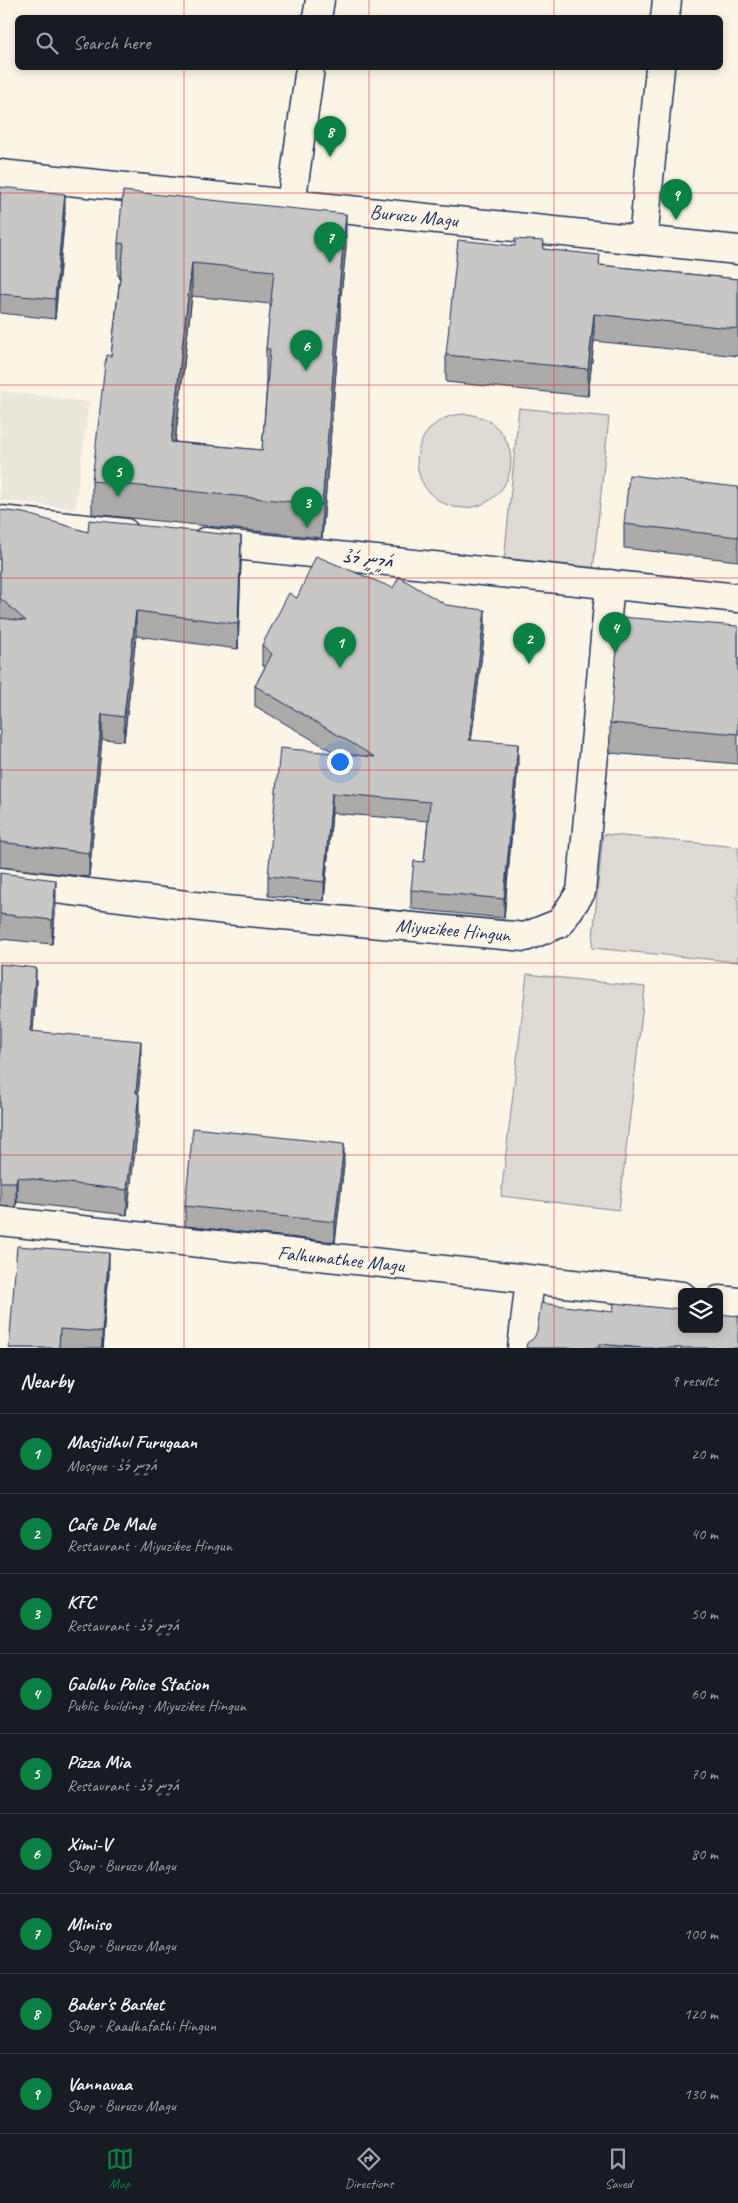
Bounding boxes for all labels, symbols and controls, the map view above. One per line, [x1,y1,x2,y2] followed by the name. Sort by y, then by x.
[15,15,723,70] search box
[33,29,61,57] icon: search
[73,31,150,55] text: Search here
[314,116,346,157] pin: 8
[660,179,692,220] pin: 9
[369,199,461,233] street label: Buruzu Magu
[314,222,346,263] pin: 7
[290,330,322,371] pin: 6
[102,456,134,497] pin: 5
[291,487,323,528] pin: 3
[342,544,396,574] street label: އަމީނީ މަގު
[599,612,631,653] pin: 4
[513,623,545,664] pin: 2
[324,627,356,668] pin: 1
[327,749,353,775] your location
[395,913,512,948] street label: Miyuzikee Hingun
[276,1240,407,1278] street label: Falhumathee Magu
[678,1288,723,1333] map controls
[678,1288,723,1333] button: layers
[20,1368,73,1394] text: Nearby
[671,1371,718,1391] text: 9 results
[67,1430,197,1454] text: Masjidhul Furugaan
[32,1444,40,1464] text: 1
[691,1444,718,1464] text: 20 m
[67,1456,158,1476] text: Mosque · އަމީނީ މަގު
[67,1512,155,1536] text: Cafe De Male
[32,1524,40,1544] text: 2
[691,1524,718,1544] text: 40 m
[67,1536,232,1556] text: Restaurant · Miyuzikee Hingun
[67,1590,95,1614] text: KFC
[32,1604,40,1624] text: 3
[691,1604,718,1624] text: 50 m
[67,1616,180,1636] text: Restaurant · އަމީނީ މަގު
[67,1672,209,1696] text: Galolhu Police Station
[32,1684,40,1704] text: 4
[691,1684,718,1704] text: 60 m
[67,1696,246,1716] text: Public building · Miyuzikee Hingun
[67,1750,130,1774] text: Pizza Mia
[33,1764,39,1784] text: 5
[691,1764,718,1784] text: 70 m
[67,1776,180,1796] text: Restaurant · އަމީނީ މަގު
[67,1832,111,1856] text: Ximi-V
[32,1844,40,1864] text: 6
[691,1844,718,1864] text: 80 m
[67,1856,176,1876] text: Shop · Buruzu Magu
[67,1912,111,1936] text: Miniso
[32,1924,40,1944] text: 7
[684,1924,718,1944] text: 100 m
[67,1936,176,1956] text: Shop · Buruzu Magu
[67,1992,164,2016] text: Baker's Basket
[32,2004,40,2024] text: 8
[684,2004,718,2024] text: 120 m
[67,2016,216,2036] text: Shop · Raadhafathi Hingun
[67,2072,132,2096] text: Vannavaa
[32,2084,40,2104] text: 9
[684,2084,718,2104] text: 130 m
[67,2096,176,2116] text: Shop · Buruzu Magu
[106,2145,134,2192] tab: Map
[345,2145,393,2192] tab: Directions
[604,2145,632,2192] tab: Saved

